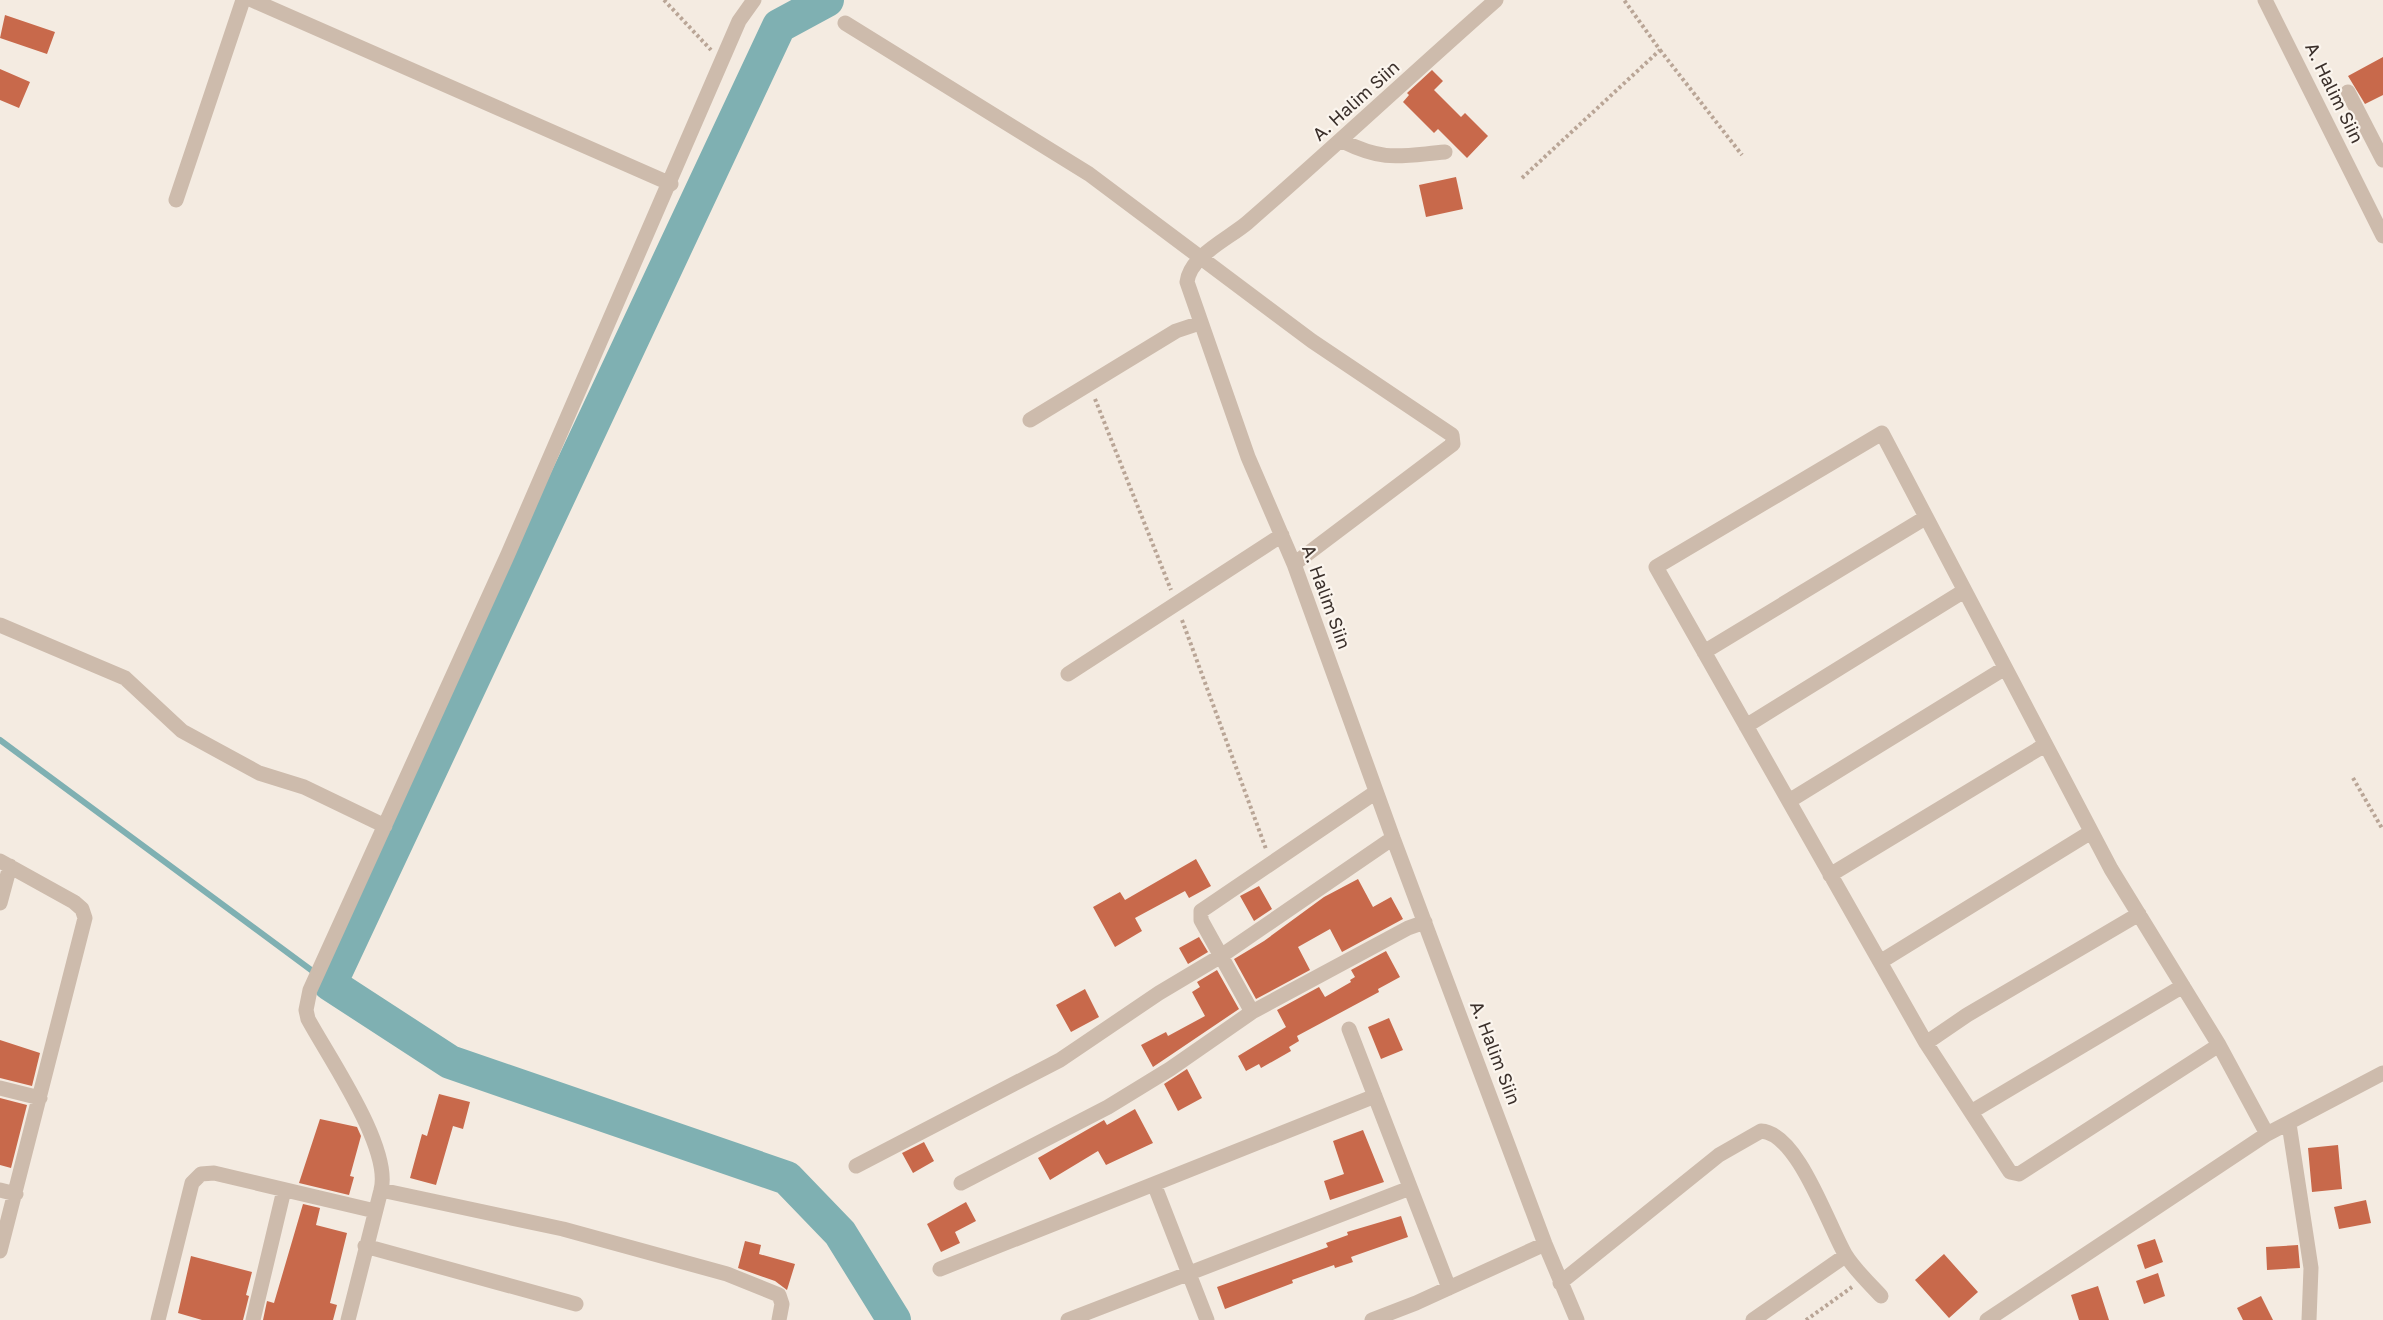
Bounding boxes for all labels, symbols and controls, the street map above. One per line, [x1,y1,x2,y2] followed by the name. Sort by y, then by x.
[2301,39,2369,146] street label: A. Halim Siin
[1307,56,1403,145] street label: A. Halim Siin
[1298,542,1356,652] street label: A. Halim Siin
[1466,998,1526,1108] street label: A. Halim Siin

